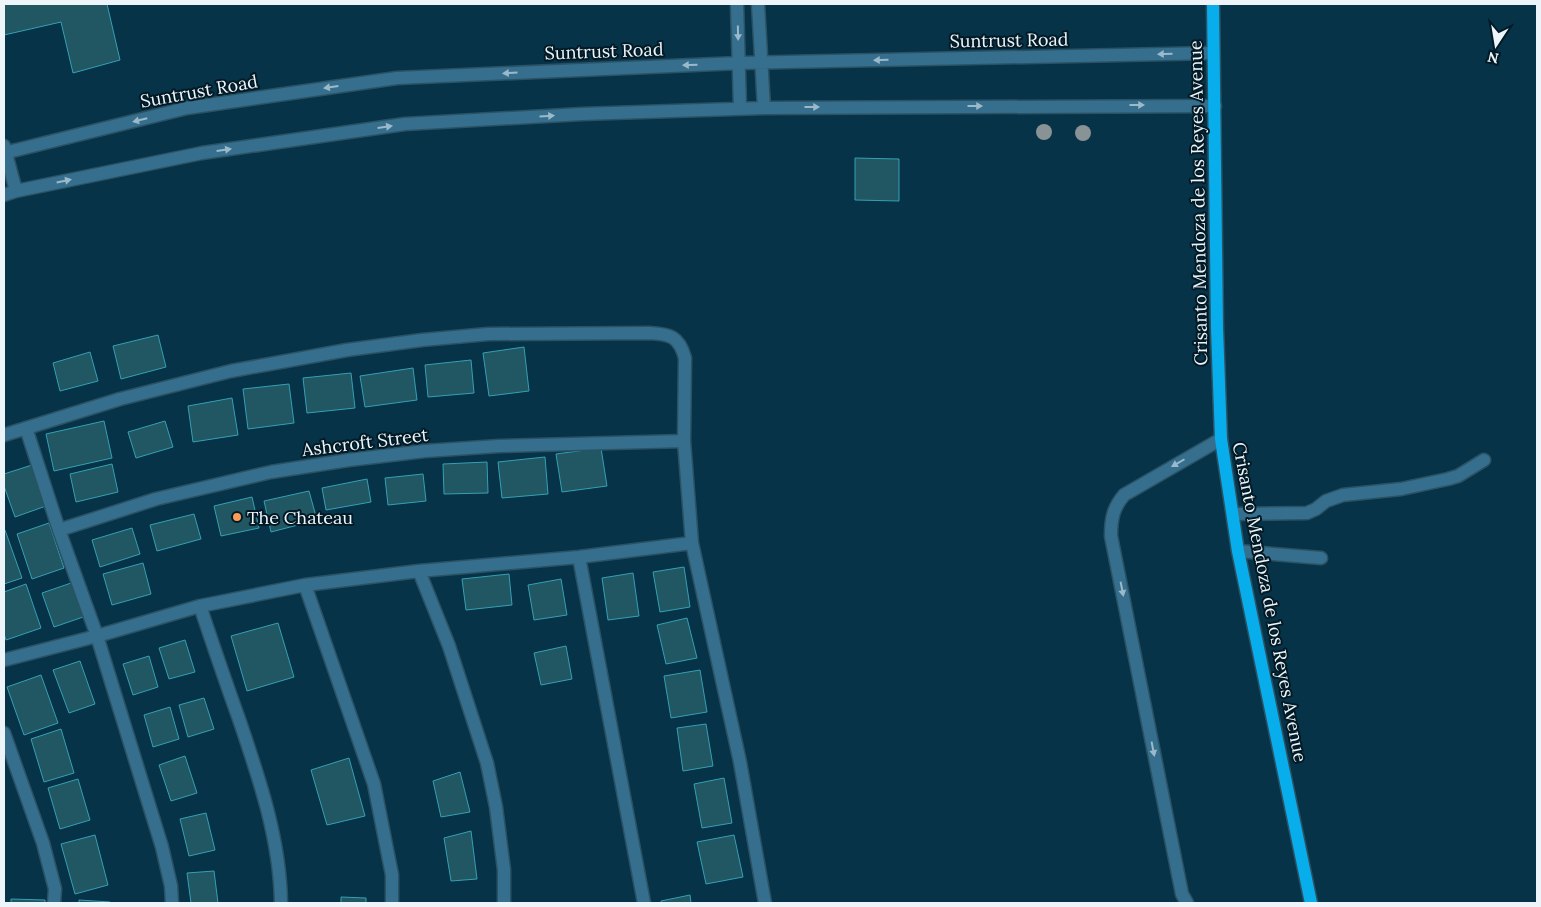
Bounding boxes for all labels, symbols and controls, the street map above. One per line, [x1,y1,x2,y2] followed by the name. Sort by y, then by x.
[1471,20,1521,70] north arrow
[734,26,742,42] one-way arrow
[949,27,1069,53] street label: Suntrust Road
[544,37,664,65] street label: Suntrust Road
[1184,40,1212,366] street label: Crisanto Mendoza de los Reyes Avenue
[1486,48,1500,68] text: N
[1156,50,1172,58] one-way arrow
[873,56,889,64] one-way arrow
[682,61,698,69] one-way arrow
[138,69,260,113] street label: Suntrust Road
[502,69,518,77] one-way arrow
[323,84,339,92] one-way arrow
[1130,101,1146,109] one-way arrow
[967,102,983,110] one-way arrow
[805,103,821,111] one-way arrow
[539,111,555,119] one-way arrow
[132,116,147,124] one-way arrow
[377,123,393,131] one-way arrow
[216,145,232,153] one-way arrow
[57,177,72,185] one-way arrow
[300,423,430,461] street label: Ashcroft Street
[1228,440,1312,764] street label: Crisanto Mendoza de los Reyes Avenue
[1171,459,1186,467] one-way arrow
[247,506,353,529] place label: The Chateau
[231,511,243,523] marker: The Chateau
[1118,582,1126,598] one-way arrow
[1150,741,1158,757] one-way arrow

